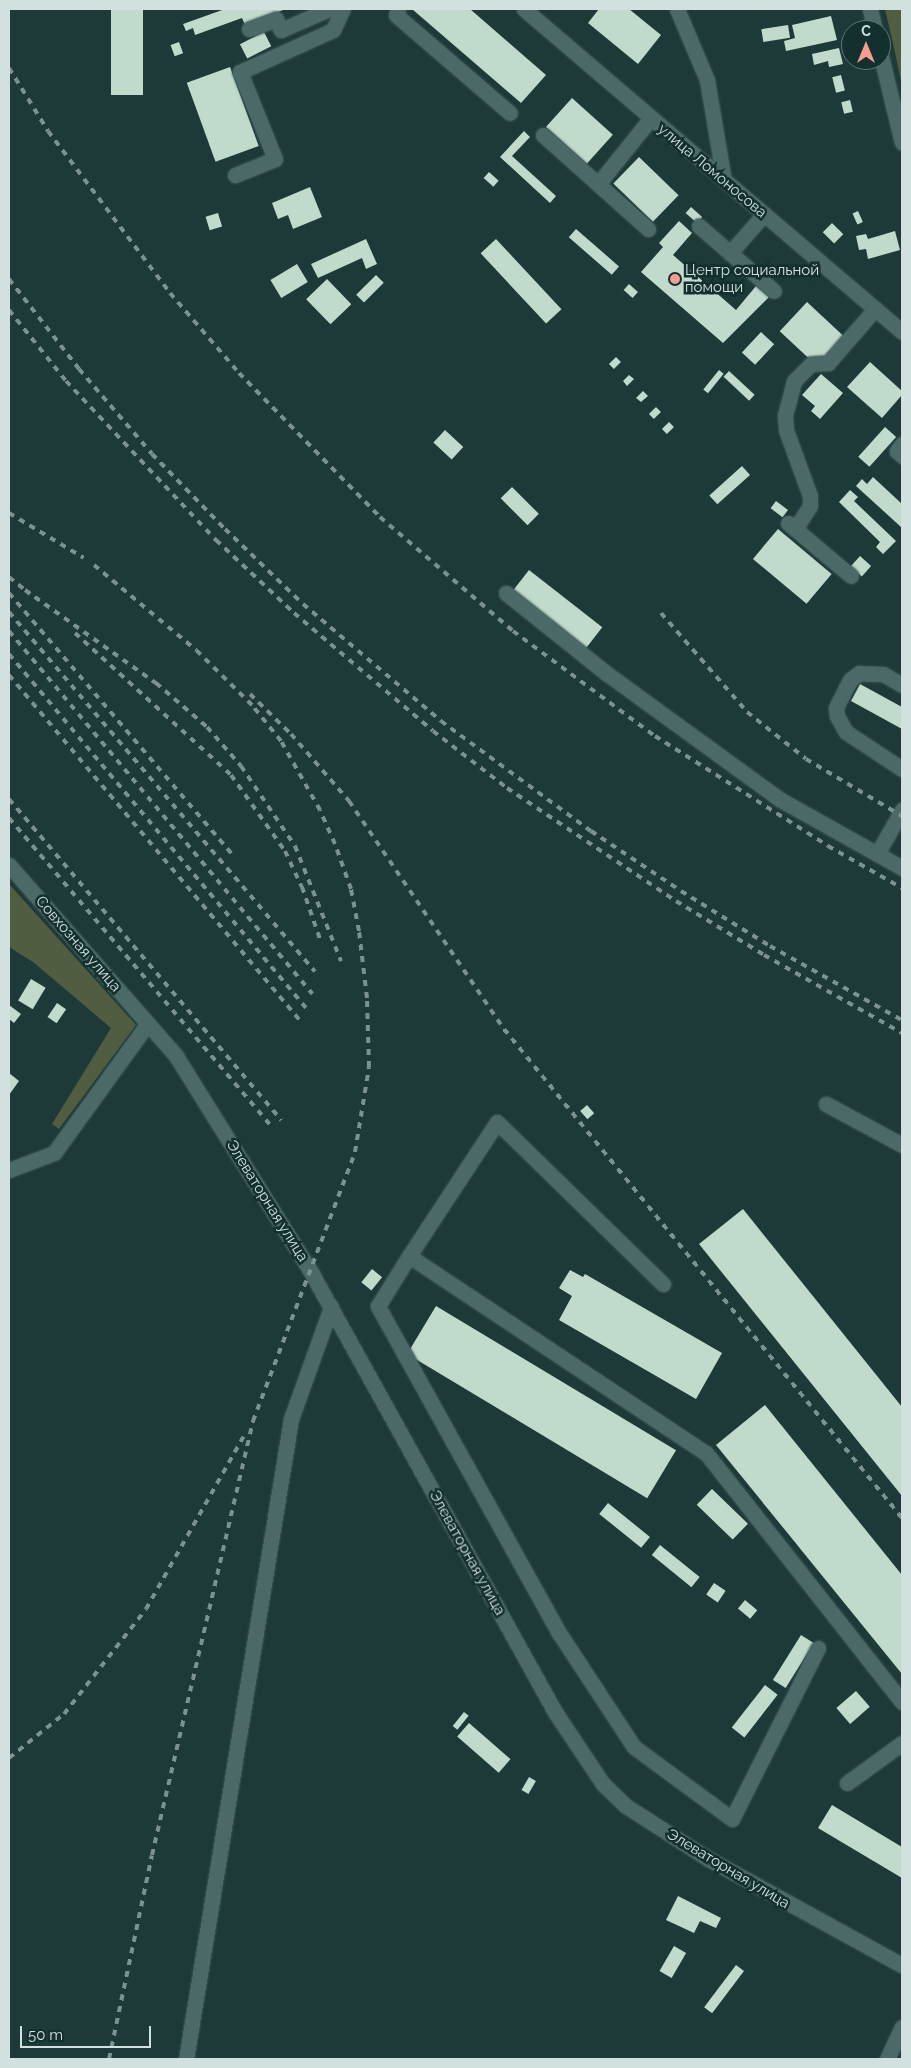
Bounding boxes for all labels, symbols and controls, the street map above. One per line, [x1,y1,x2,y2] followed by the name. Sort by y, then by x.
[841,20,891,70] north arrow
[861,23,871,39] text: С
[654,120,770,222] street label: улица Ломоносова
[685,261,819,296] place label: Центр социальной помощи
[669,273,681,285] marker: Центр социальной помощи
[31,892,125,996] street label: Совхозная улица
[222,1137,312,1265] street label: Элеваторная улица
[425,1487,509,1619] street label: Элеваторная улица
[663,1825,793,1913] street label: Элеваторная улица
[22,2016,154,2048] scale bar
[28,2026,63,2044] text: 50 m

